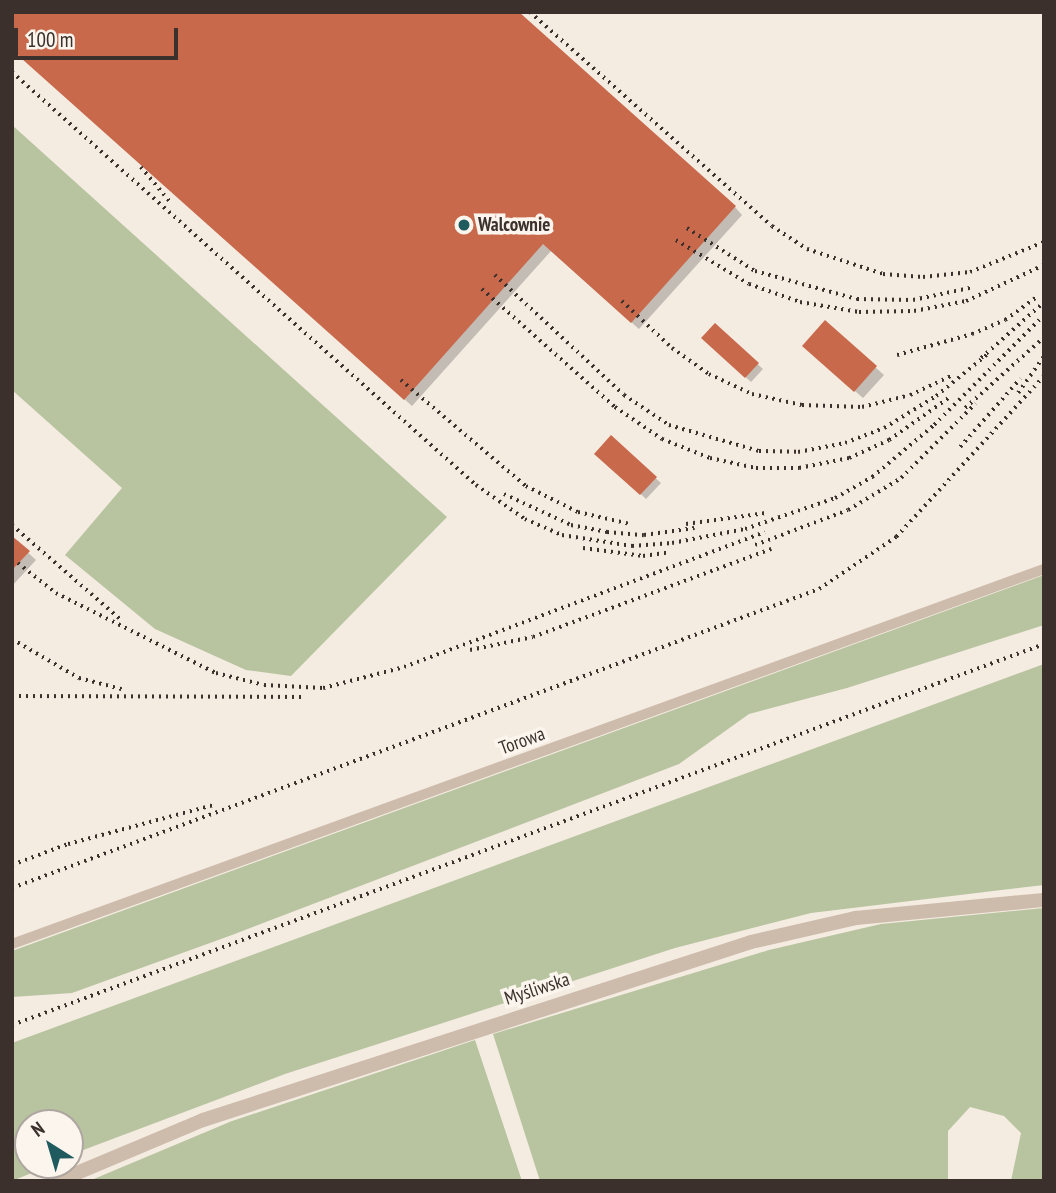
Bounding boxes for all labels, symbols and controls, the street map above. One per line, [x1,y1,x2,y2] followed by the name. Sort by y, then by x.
[18,14,182,58] scale bar
[27,26,73,53] text: 100 m
[478,214,550,236] place label: Walcownie
[456,217,472,233] marker: Walcownie
[496,722,548,760] street label: Torowa
[502,968,572,1010] street label: Myśliwska
[14,1109,84,1179] north arrow
[26,1116,49,1142] text: N

